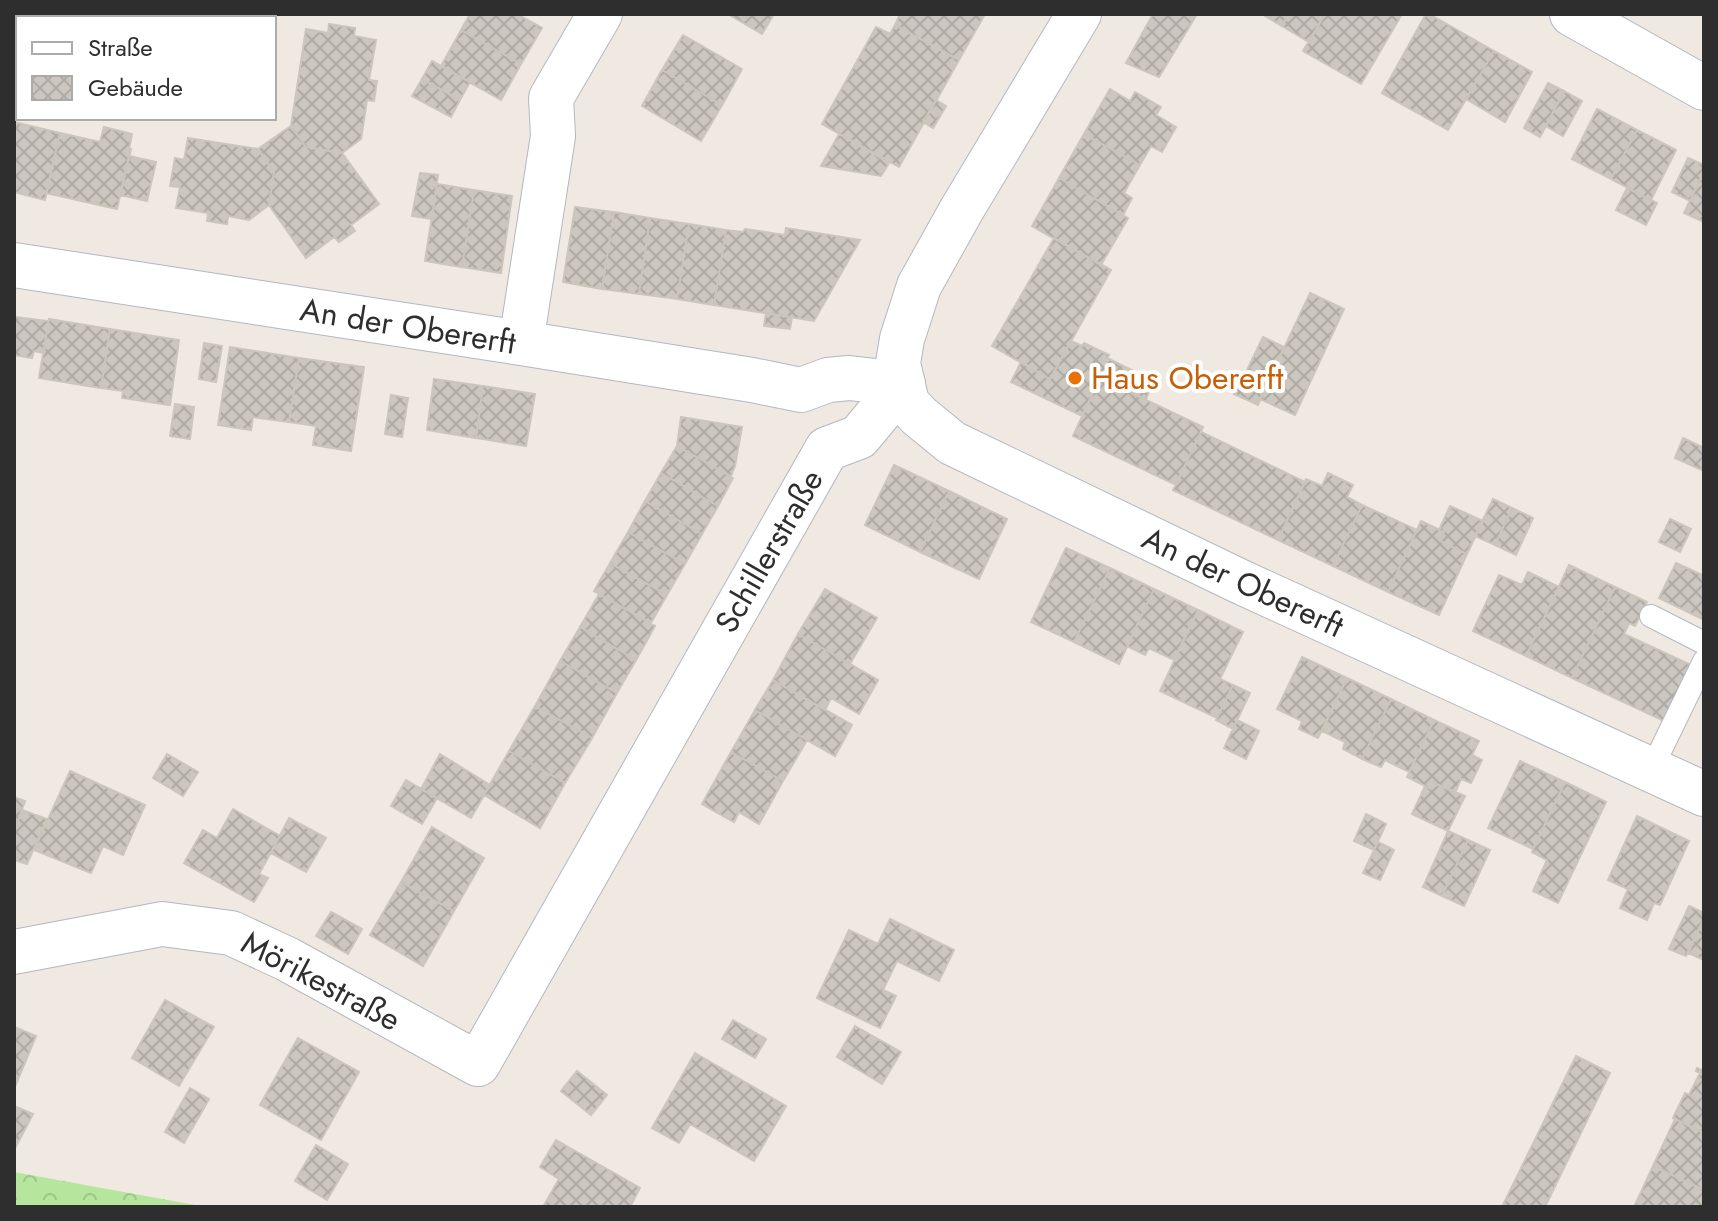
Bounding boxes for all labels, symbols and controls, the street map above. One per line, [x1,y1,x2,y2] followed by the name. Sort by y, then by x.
[16,16,276,120] legend
[88,30,153,65] text: Straße
[88,70,183,105] text: Gebäude
[297,286,519,366] street label: An der Obererft
[1091,355,1284,401] place label: Haus Obererft
[1066,369,1084,387] marker: Haus Obererft
[704,461,834,641] street label: Schillerstraße
[1135,515,1352,649] street label: An der Obererft
[233,920,409,1042] street label: Mörikestraße

